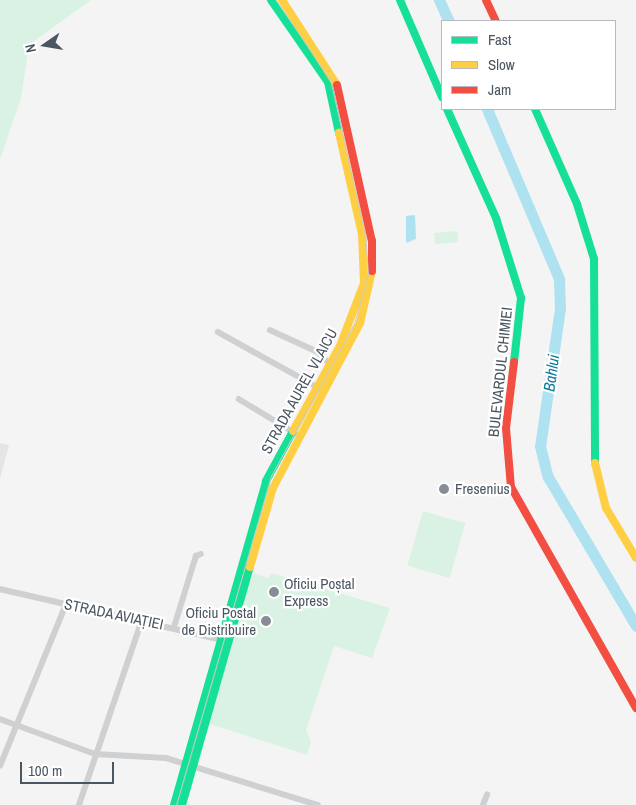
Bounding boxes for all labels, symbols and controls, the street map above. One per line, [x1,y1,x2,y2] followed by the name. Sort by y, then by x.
[20,20,70,70] north arrow
[441,20,616,110] legend
[488,29,511,50] text: Fast
[21,42,40,54] text: N
[488,54,515,75] text: Slow
[488,79,511,100] text: Jam
[484,306,516,438] street label: BULEVARDUL CHIMIEI
[257,324,341,458] street label: STRADA AUREL VLAICU
[539,353,563,393] water label: Bahlui
[455,480,510,498] place label: Fresenius
[437,482,451,496] marker: Fresenius
[284,574,354,609] place label: Oficiu Poștal Express
[268,586,280,598] marker: Oficiu Poștal Express
[62,595,166,633] street label: STRADA AVIAȚIEI
[181,603,256,638] place label: Oficiu Postal de Distribuire
[260,615,272,627] marker: Oficiu Postal de Distribuire
[22,752,116,784] scale bar
[28,760,62,781] text: 100 m

